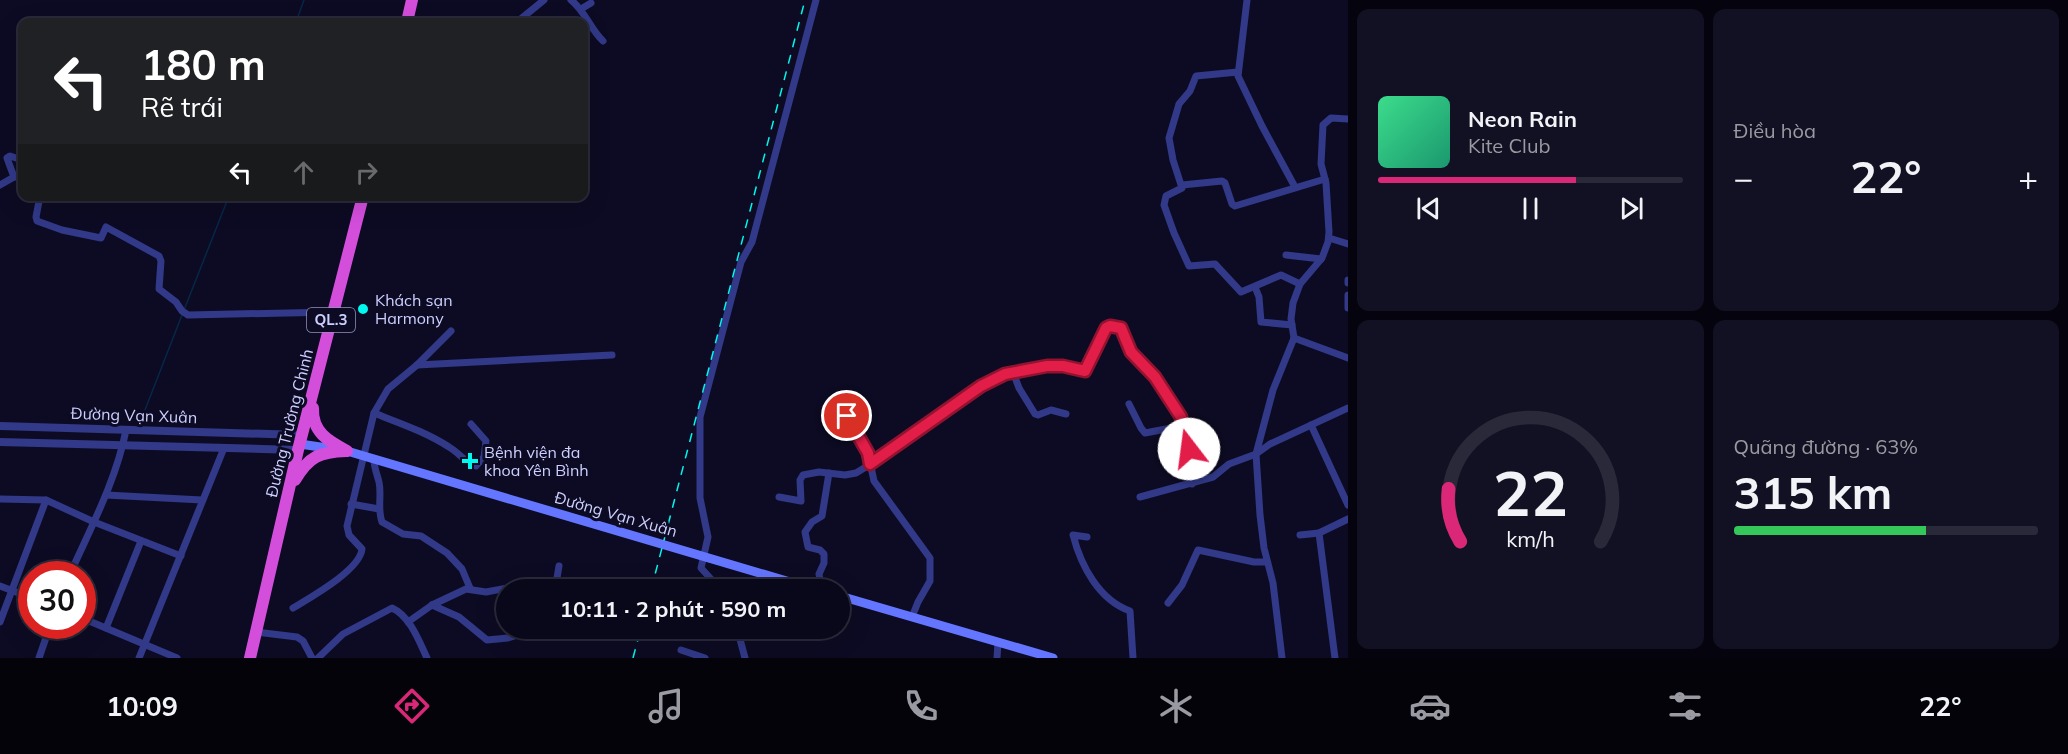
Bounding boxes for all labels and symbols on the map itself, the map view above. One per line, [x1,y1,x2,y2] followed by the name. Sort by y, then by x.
[375,290,453,328] place label: Khách sạn Harmony
[356,302,370,316] marker: Khách sạn Harmony
[307,308,355,332] road number: QL.3
[261,347,317,499] street label: Đường Trường Chinh
[821,390,872,441] pin
[70,403,198,427] street label: Đường Vạn Xuân
[1157,417,1221,481] position arrow
[484,442,589,480] place label: Bệnh viện đa khoa Yên Bình
[461,452,479,470] marker: Bệnh viện đa khoa Yên Bình
[552,487,680,541] street label: Đường Vạn Xuân
[18,561,96,639] speed limit sign: 30

